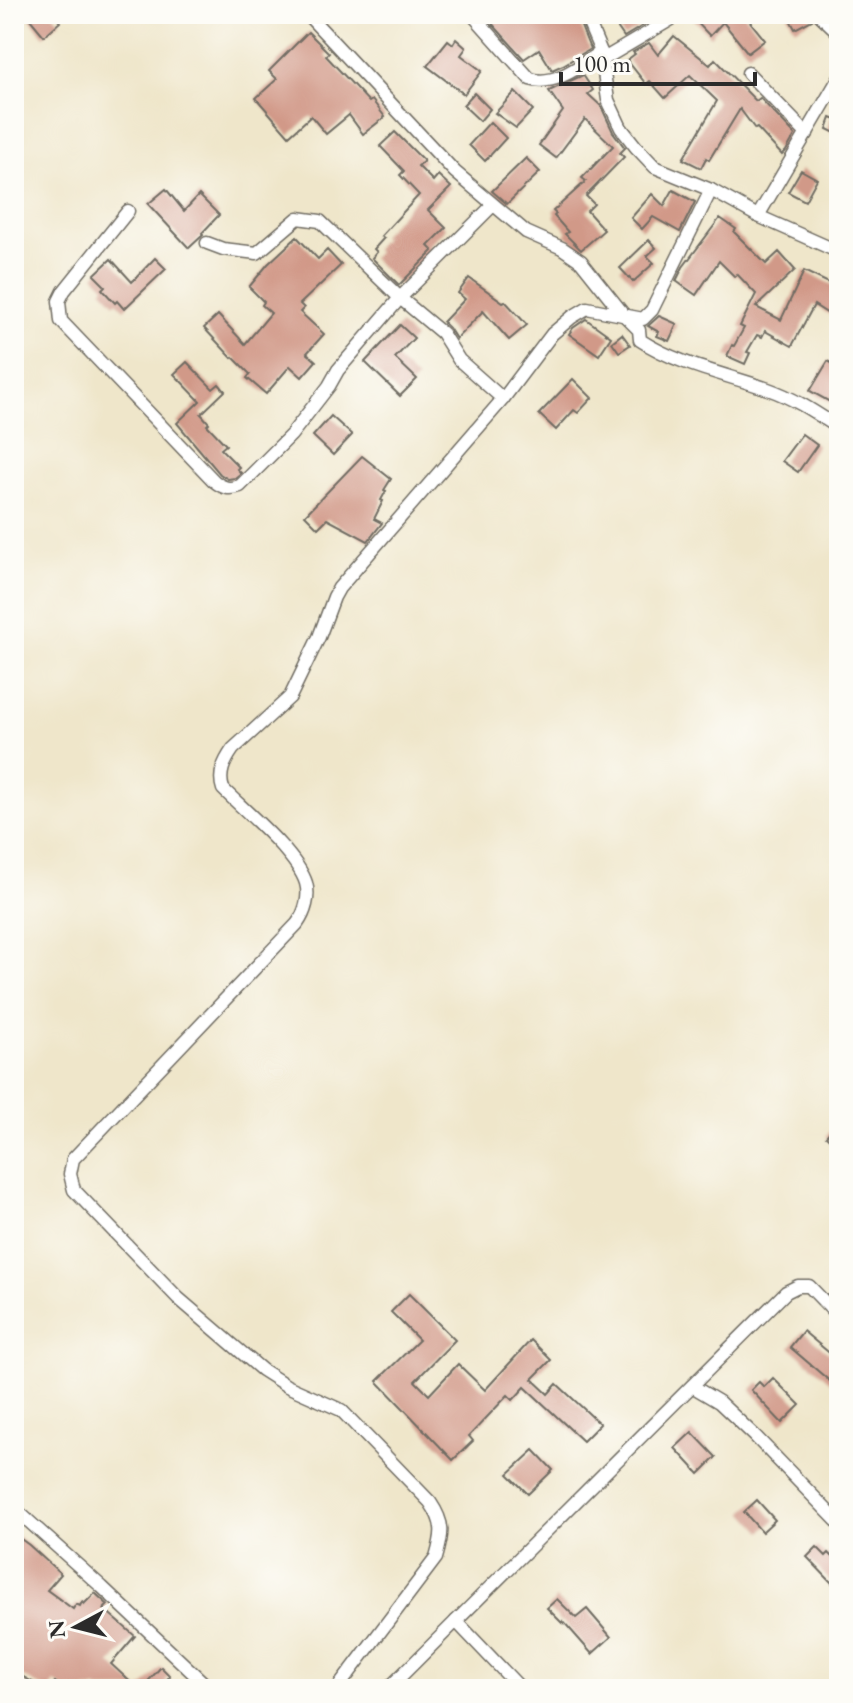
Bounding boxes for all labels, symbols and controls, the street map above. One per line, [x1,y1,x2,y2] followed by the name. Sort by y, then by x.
[561,36,755,86] scale bar
[573,48,631,79] text: 100 m
[36,1587,116,1667] north arrow
[41,1619,72,1640] text: N

